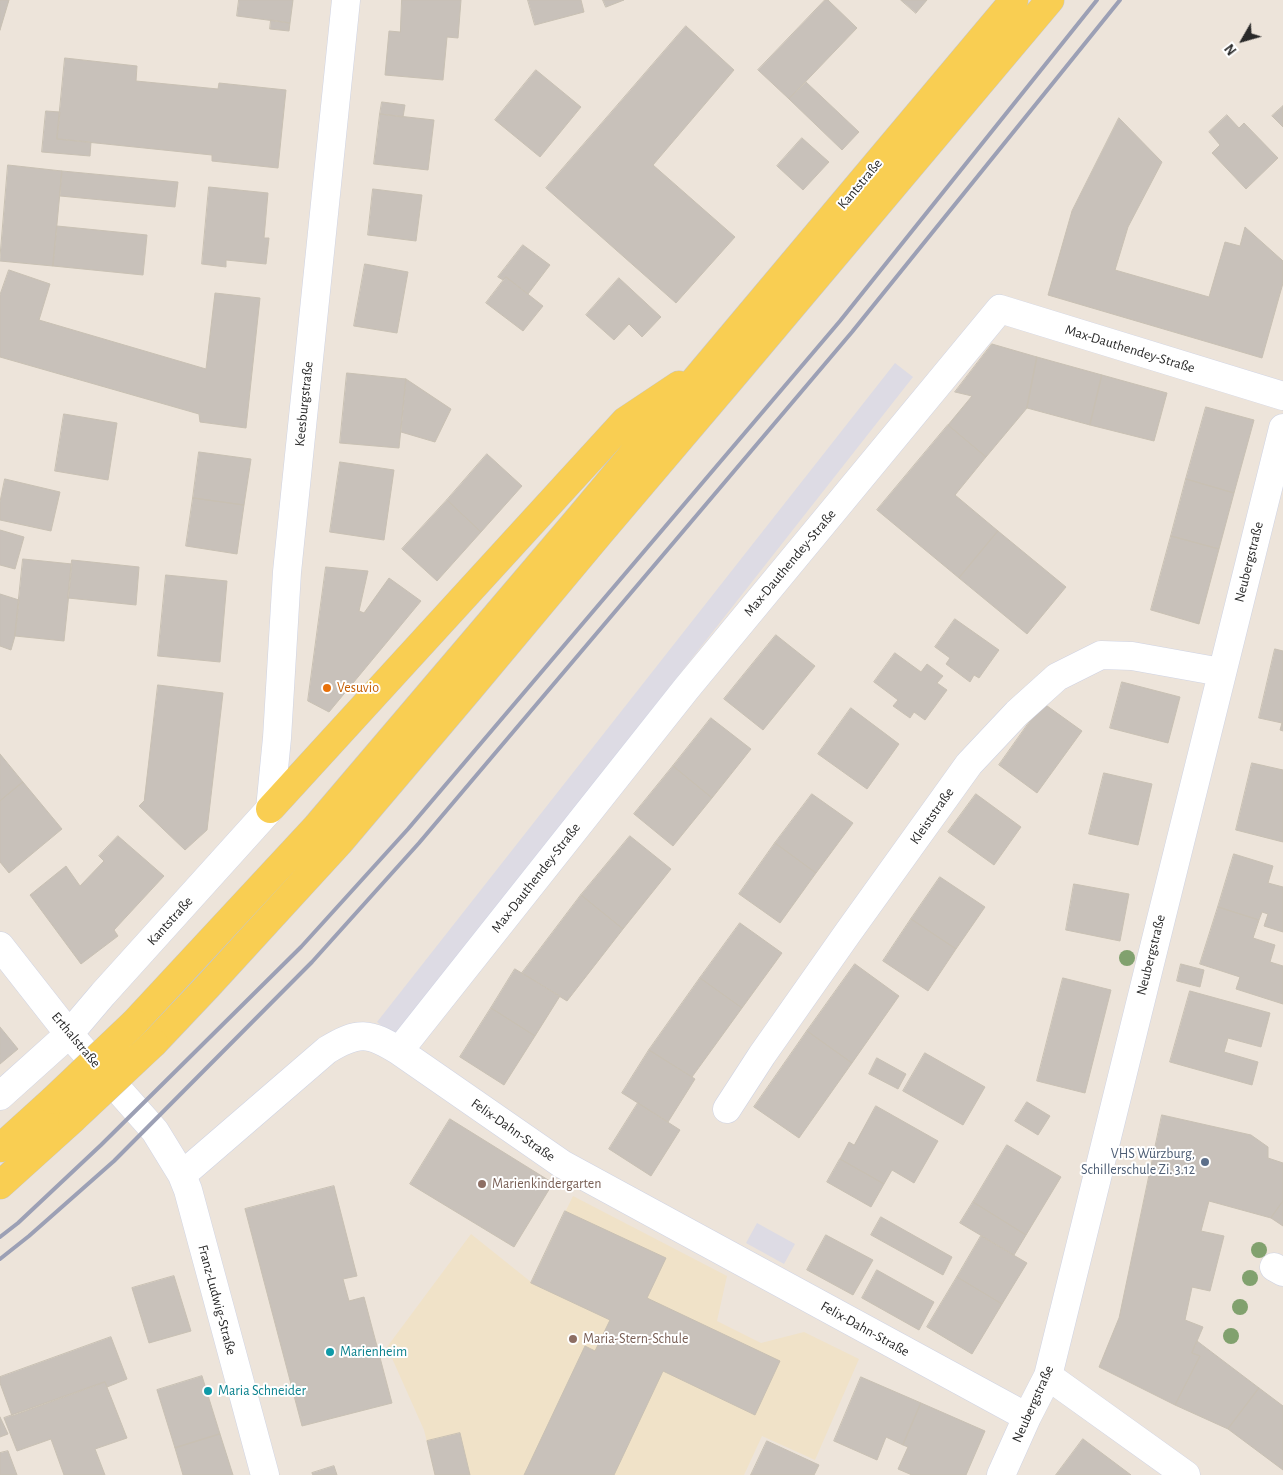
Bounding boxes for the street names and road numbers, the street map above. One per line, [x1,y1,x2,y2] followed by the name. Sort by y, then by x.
[834,156,886,212] street label: Kantstraße
[1063,321,1197,377] street label: Max-Dauthendey-Straße
[291,361,317,447] street label: Keesburgstraße
[740,506,840,620] street label: Max-Dauthendey-Straße
[1231,520,1267,604] street label: Neubergstraße
[906,784,958,848] street label: Kleiststraße
[488,820,584,936] street label: Max-Dauthendey-Straße
[144,893,196,949] street label: Kantstraße
[1133,913,1169,997] street label: Neubergstraße
[48,1009,104,1071] street label: Erthalstraße
[468,1095,558,1165] street label: Felix-Dahn-Straße
[194,1243,240,1357] street label: Franz-Ludwig-Straße
[818,1298,912,1360] street label: Felix-Dahn-Straße
[1009,1363,1057,1445] street label: Neubergstraße

